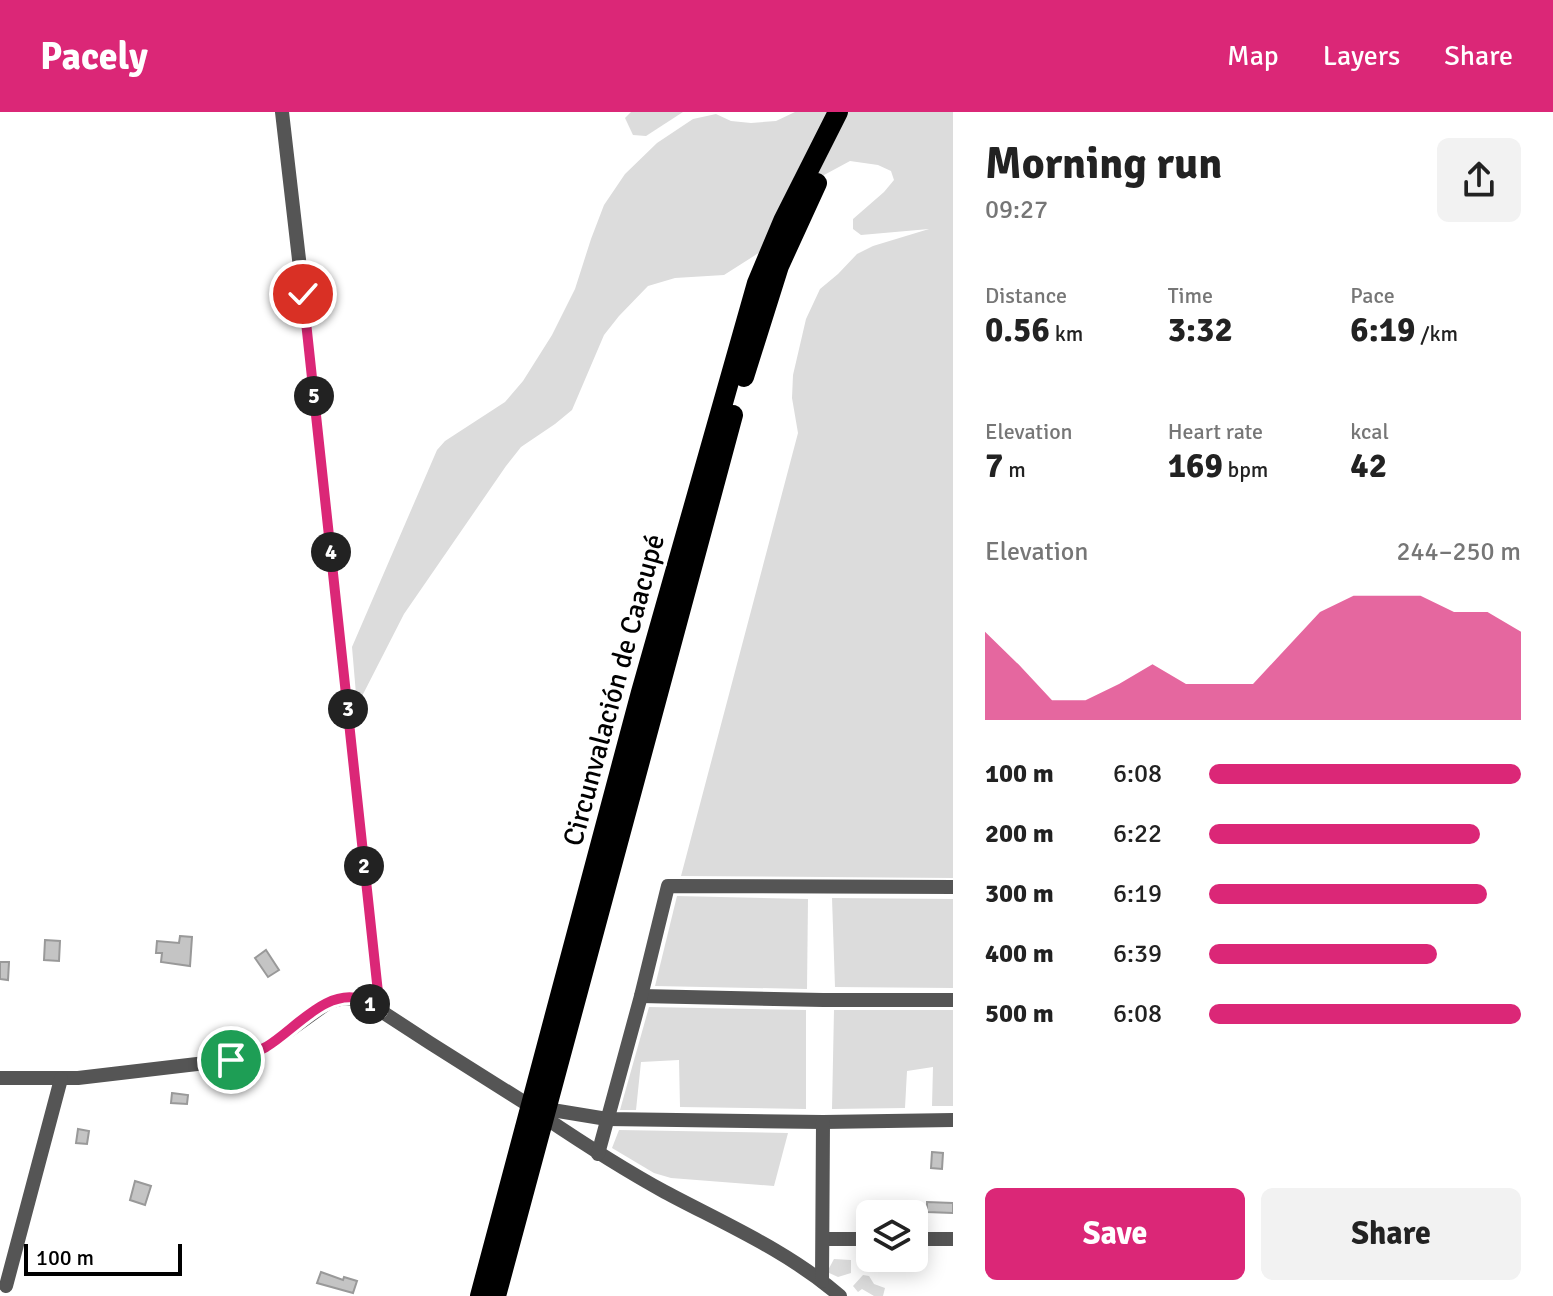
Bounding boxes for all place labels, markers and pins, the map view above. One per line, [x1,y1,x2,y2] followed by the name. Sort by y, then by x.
[269,260,337,328] pin
[294,376,334,416] pin: 5
[311,532,351,572] pin: 4
[328,689,368,729] pin: 3
[344,846,384,886] pin: 2
[350,984,390,1024] pin: 1
[197,1026,265,1094] pin

